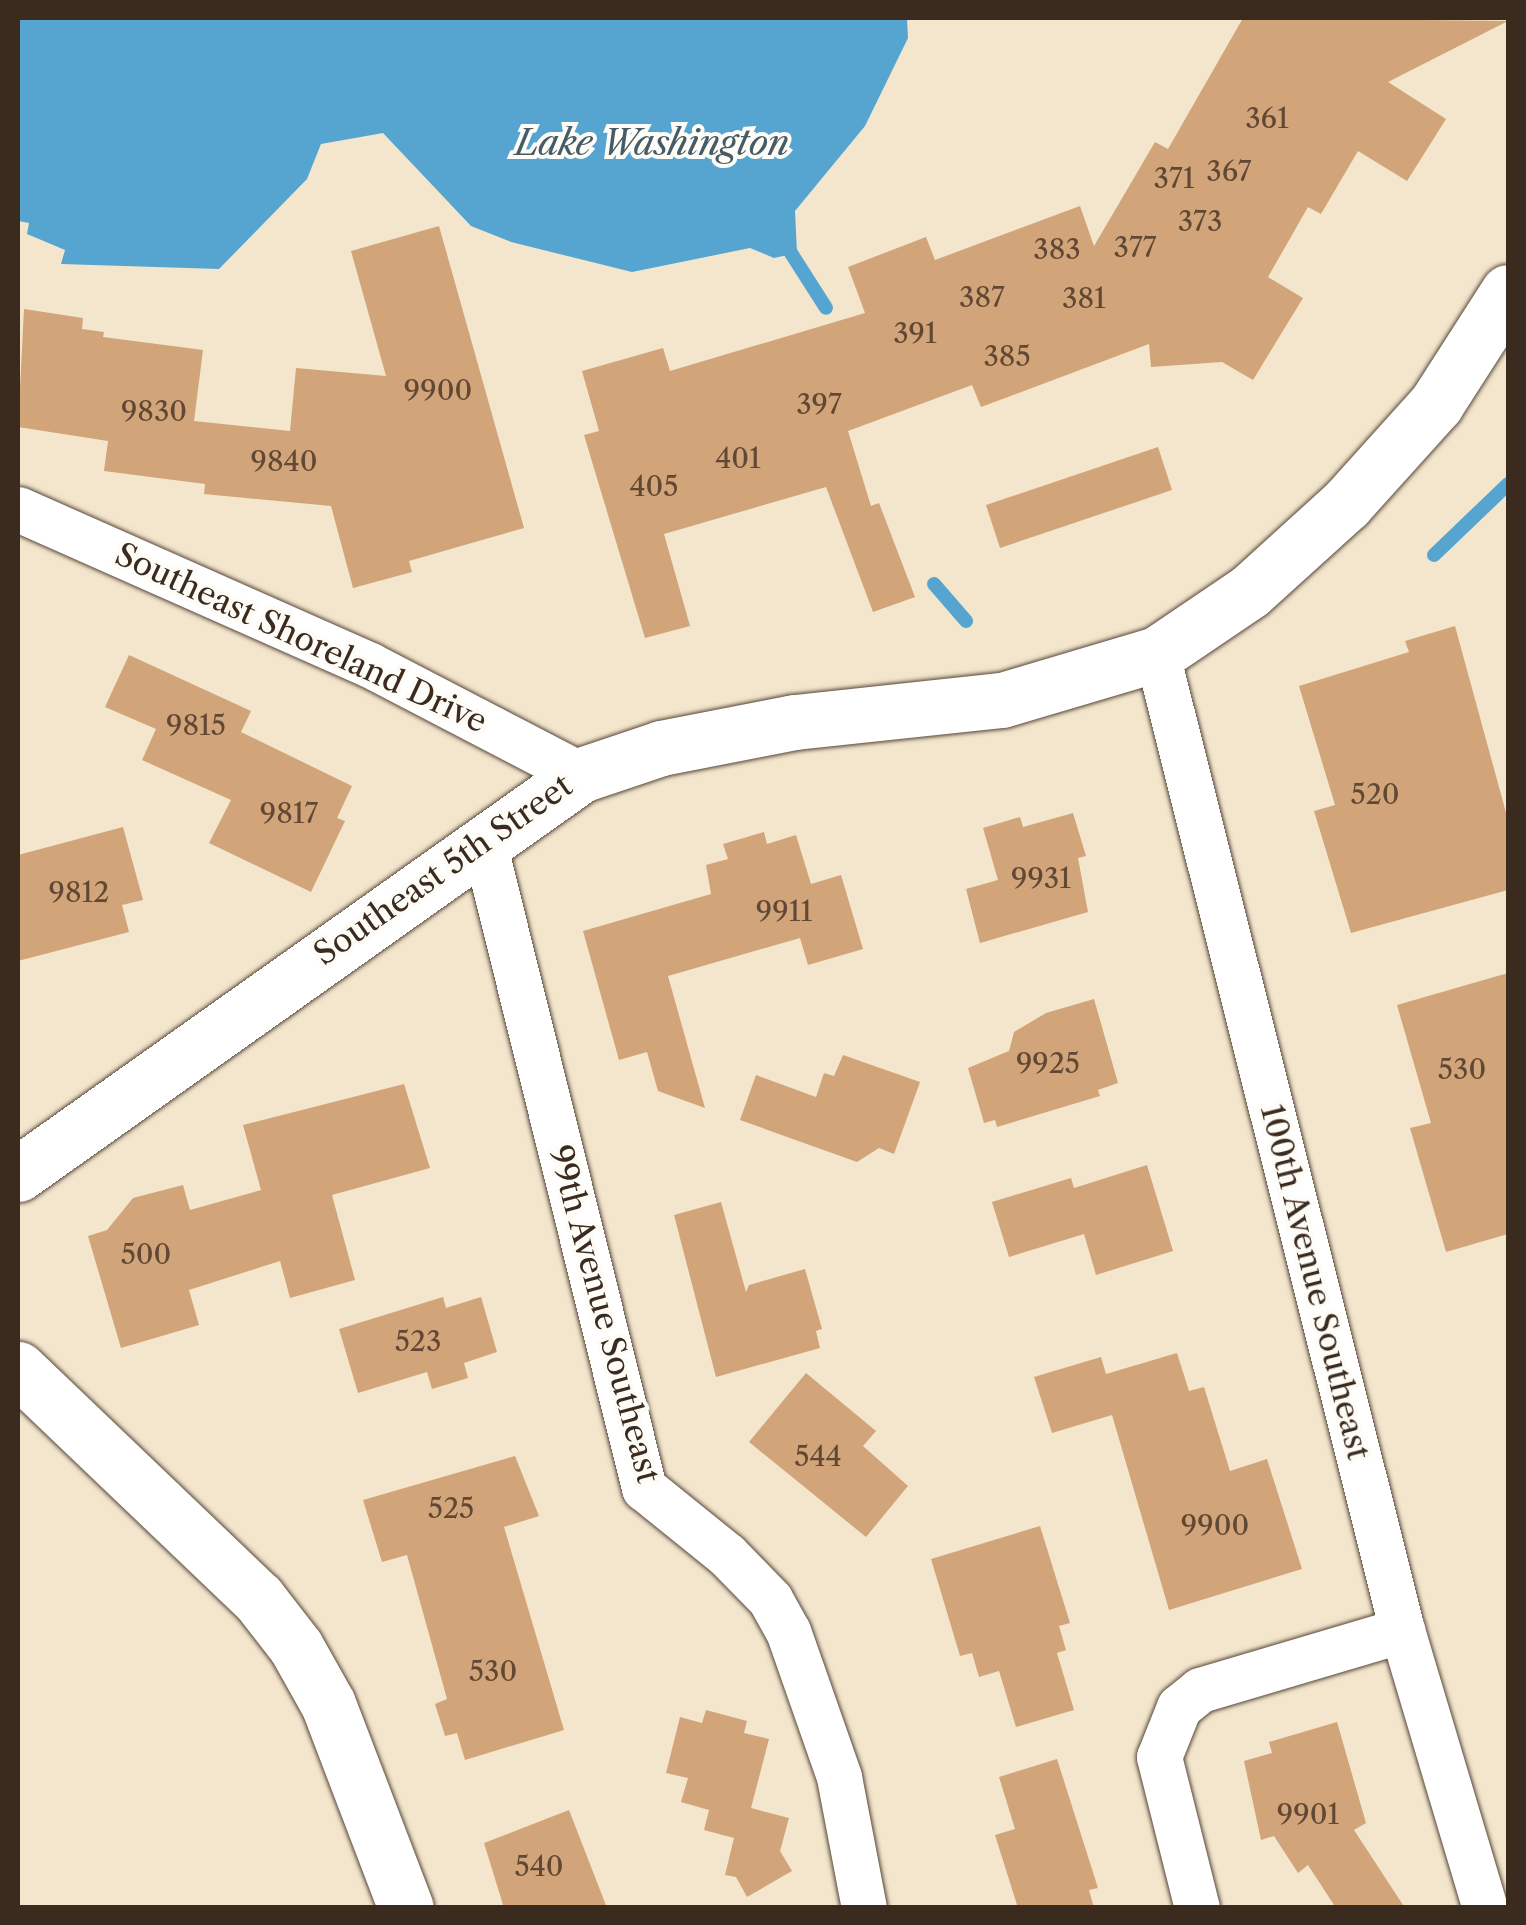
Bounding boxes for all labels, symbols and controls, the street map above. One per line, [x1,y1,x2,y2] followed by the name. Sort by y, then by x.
[1245,101,1289,135] house number: 361
[515,122,789,164] water label: Lake Washington
[1206,154,1252,188] house number: 367
[1154,161,1194,195] house number: 371
[1178,204,1222,238] house number: 373
[1114,230,1156,264] house number: 377
[1033,232,1081,266] house number: 383
[959,280,1005,314] house number: 387
[1062,281,1106,315] house number: 381
[893,316,937,350] house number: 391
[983,339,1031,373] house number: 385
[404,373,472,407] house number: 9900
[796,387,842,421] house number: 397
[121,394,187,428] house number: 9830
[715,441,761,475] house number: 401
[251,444,317,478] house number: 9840
[629,469,679,503] house number: 405
[109,535,493,741] street label: Southeast Shoreland Drive
[166,708,226,742] house number: 9815
[307,766,579,974] street label: Southeast 5th Street
[1350,777,1400,811] house number: 520
[260,796,318,830] house number: 9817
[1011,861,1071,895] house number: 9931
[49,875,109,909] house number: 9812
[756,894,812,928] house number: 9911
[1016,1046,1080,1080] house number: 9925
[1438,1052,1486,1086] house number: 530
[1252,1100,1378,1464] street label: 100th Avenue Southeast
[540,1140,668,1488] street label: 99th Avenue Southeast
[121,1237,171,1271] house number: 500
[395,1324,441,1358] house number: 523
[794,1439,842,1473] house number: 544
[428,1491,474,1525] house number: 525
[1181,1508,1249,1542] house number: 9900
[469,1654,517,1688] house number: 530
[1277,1797,1339,1831] house number: 9901
[514,1849,564,1883] house number: 540

